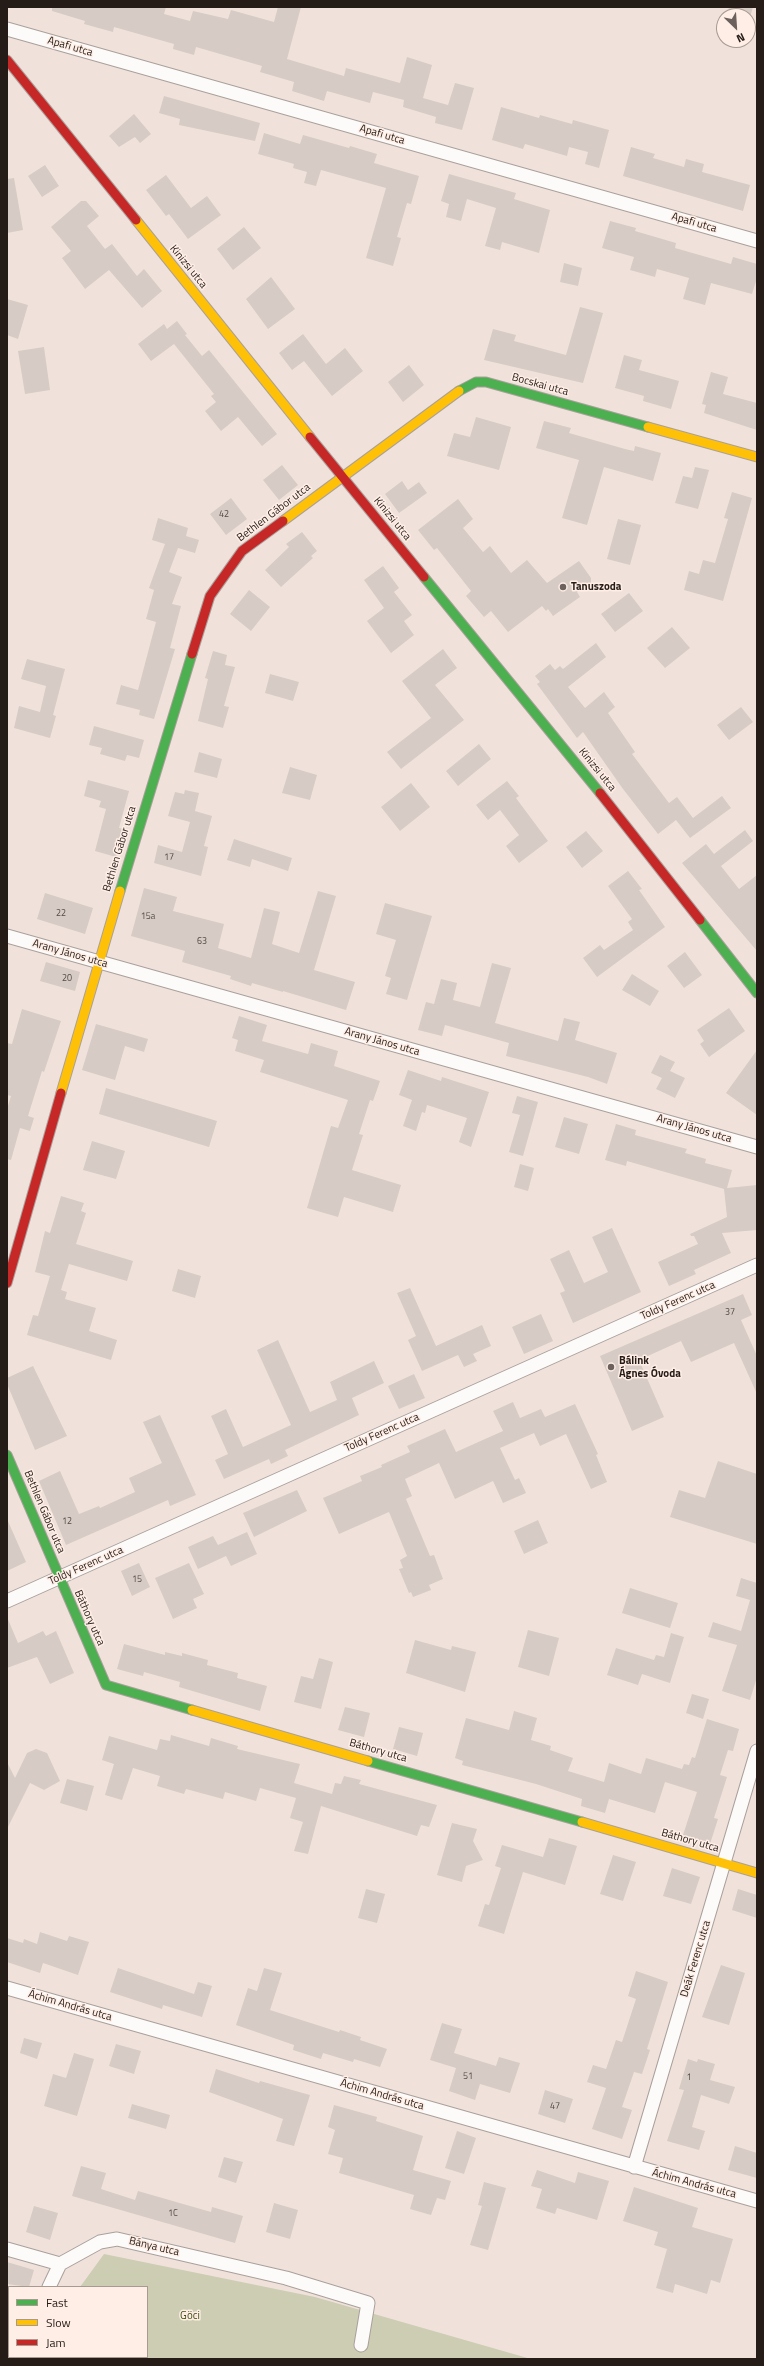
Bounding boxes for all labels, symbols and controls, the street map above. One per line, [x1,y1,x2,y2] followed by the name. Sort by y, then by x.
[716,8,756,48] north arrow
[734,29,747,47] text: N
[46,34,94,60] street label: Apafi utca
[358,122,406,148] street label: Apafi utca
[670,210,718,236] street label: Apafi utca
[167,243,209,291] street label: Kinizsi utca
[510,371,570,399] street label: Bocskai utca
[235,481,313,545] street label: Bethlen Gábor utca
[371,495,413,543] street label: Kinizsi utca
[219,510,229,520] house number: 42
[571,580,621,594] place label: Tanuszoda
[558,582,568,592] marker: Tanuszoda
[576,746,618,794] street label: Kinizsi utca
[101,805,139,893] street label: Bethlen Gábor utca
[164,853,174,863] house number: 17
[56,909,66,919] house number: 22
[141,912,155,922] house number: 15a
[31,937,109,971] street label: Arany János utca
[197,937,207,947] house number: 63
[62,974,72,984] house number: 20
[343,1025,421,1059] street label: Arany János utca
[655,1112,733,1146] street label: Arany János utca
[639,1279,717,1323] street label: Toldy Ferenc utca
[725,1308,735,1318] house number: 37
[619,1354,681,1380] place label: Bálink Ágnes Óvoda
[606,1362,616,1372] marker: Bálink Ágnes Óvoda
[343,1411,421,1455] street label: Toldy Ferenc utca
[21,1469,67,1555] street label: Bethlen Gábor utca
[62,1517,72,1527] house number: 12
[47,1544,125,1588] street label: Toldy Ferenc utca
[132,1575,142,1585] house number: 15
[71,1588,107,1648] street label: Báthory utca
[348,1736,408,1766] street label: Báthory utca
[660,1826,720,1856] street label: Báthory utca
[678,1919,714,1999] street label: Deák Ferenc utca
[27,1988,113,2024] street label: Áchim András utca
[463,2072,473,2082] house number: 51
[686,2073,692,2083] house number: 1
[339,2077,425,2113] street label: Áchim András utca
[550,2102,560,2112] house number: 47
[651,2166,737,2202] street label: Áchim András utca
[168,2209,178,2219] house number: 1C
[128,2235,180,2259] street label: Bánya utca
[8,2286,148,2358] legend
[46,2293,68,2312] text: Fast
[180,2309,200,2323] park label: Göci
[46,2313,71,2332] text: Slow
[46,2333,66,2352] text: Jam

